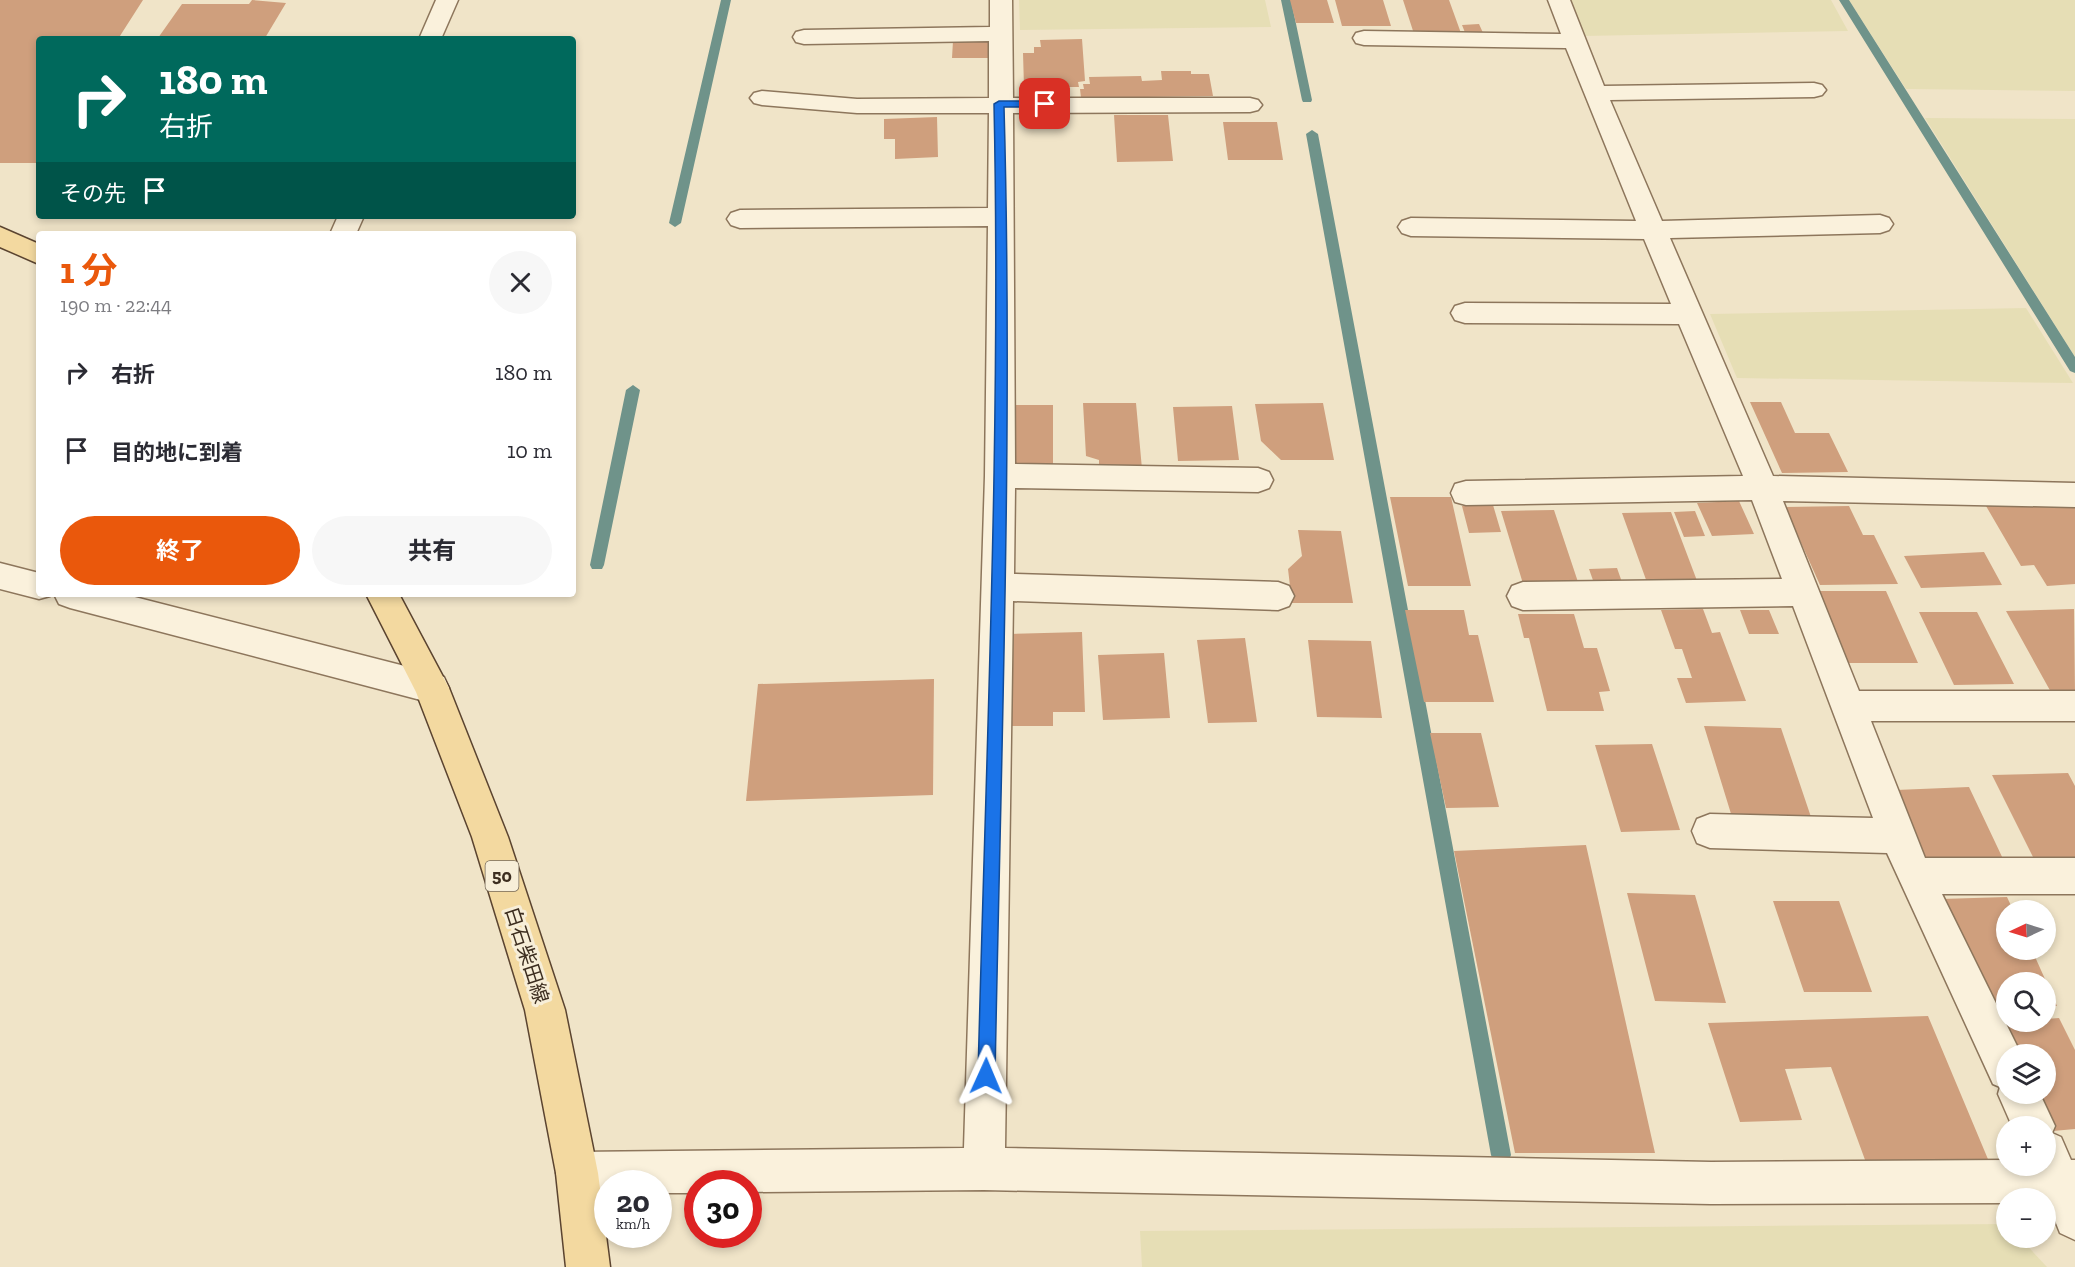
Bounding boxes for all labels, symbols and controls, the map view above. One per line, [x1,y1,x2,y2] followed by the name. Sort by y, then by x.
[159,54,267,105] text: 180 m
[60,60,138,138] icon: right
[1019,78,1070,129] pin
[1028,87,1061,120] icon: arrive
[159,111,213,143] text: 右折
[138,174,171,207] icon: arrive
[60,180,126,207] text: その先
[60,249,117,292] text: 1 分
[489,251,552,314] button: close
[60,293,172,317] text: 190 m · 22:44
[60,356,93,389] icon: right
[495,359,552,386] text: 180 m
[111,361,155,388] text: 右折
[60,434,93,467] icon: arrive
[507,437,552,464] text: 10 m
[111,439,243,466] text: 目的地に到着
[60,516,300,585] button: 終了
[312,516,552,585] button: 共有
[486,861,518,891] road number: 50
[1996,900,2056,960] north arrow
[1996,900,2056,1248] map controls
[500,904,554,1006] street label: 白石柴田線
[1996,972,2056,1032] button: search
[954,1044,1018,1108] position arrow
[1996,1044,2056,1104] button: layers
[1996,1116,2056,1176] button: +
[684,1170,762,1248] speed limit sign: 30
[616,1184,650,1220] text: 20
[1996,1188,2056,1248] button: −
[616,1215,650,1233] text: km/h

